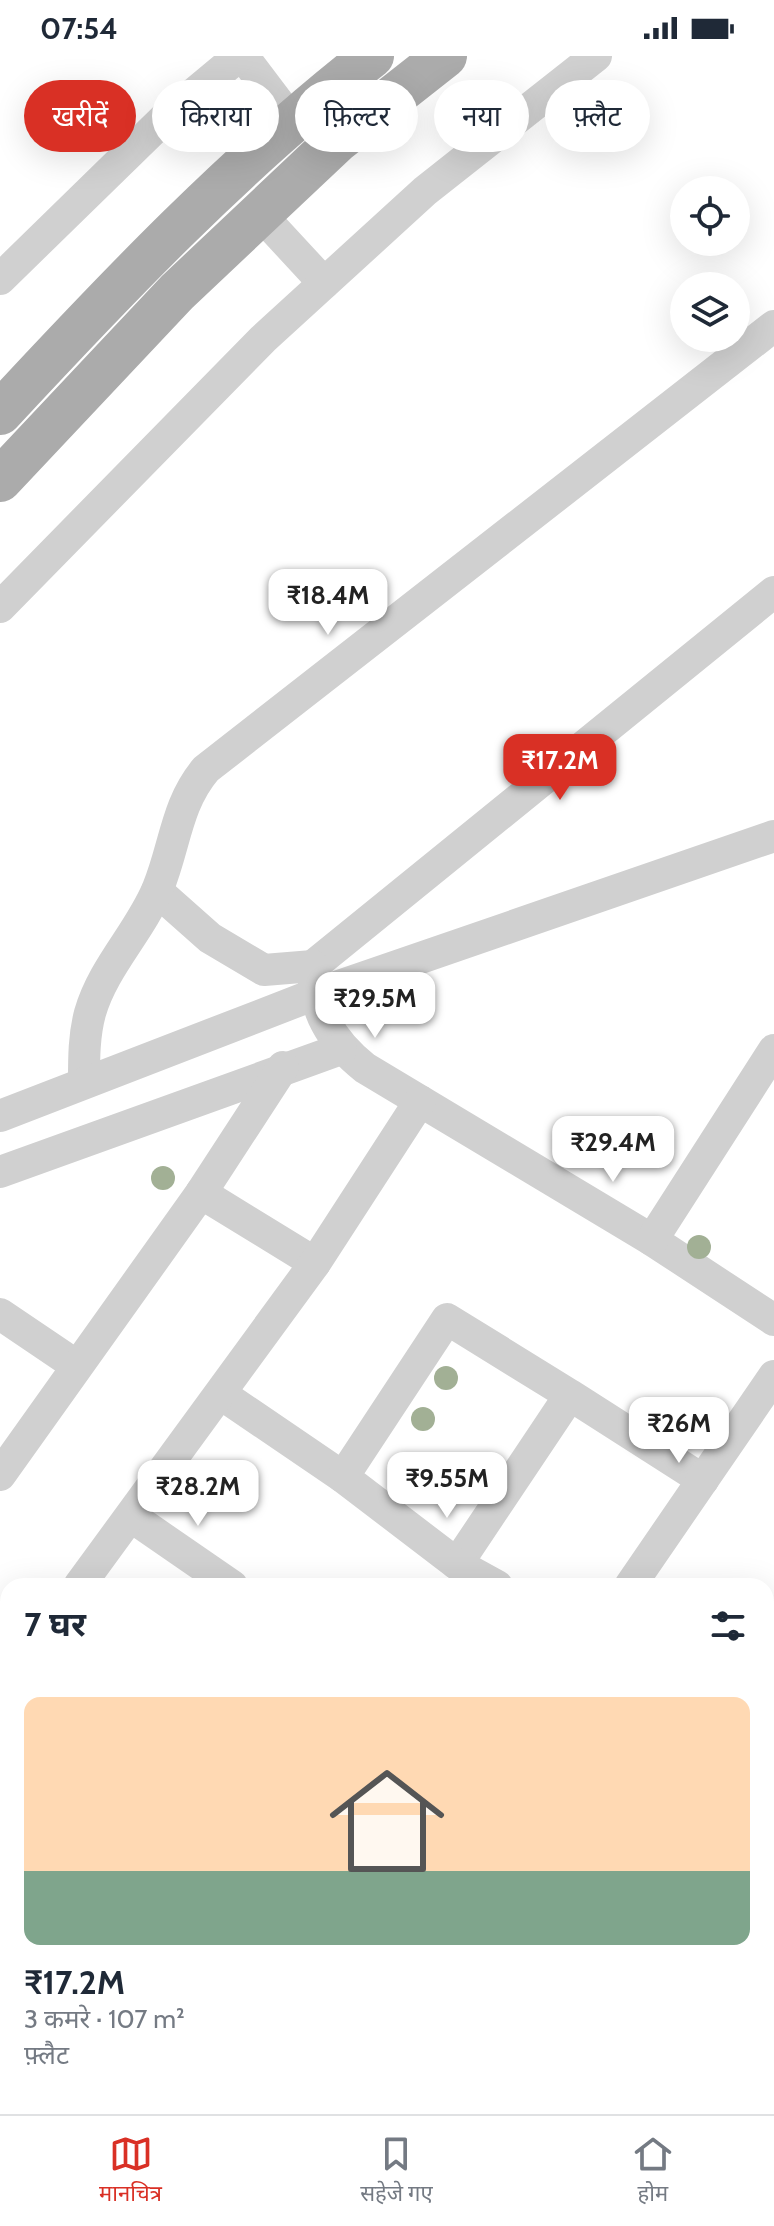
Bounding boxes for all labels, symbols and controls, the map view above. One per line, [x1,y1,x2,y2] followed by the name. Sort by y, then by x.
[40,10,118,47] text: 07:54
[24,80,136,152] chip: खरीदें
[152,80,279,152] chip: किराया
[295,80,418,152] chip: फ़िल्टर
[434,80,529,152] chip: नया
[545,80,650,152] chip: फ़्लैट
[670,176,750,352] map controls
[670,176,750,256] button: locate
[670,272,750,352] button: layers
[263,569,393,637] pin: ₹18.4M
[286,579,370,611] text: ₹18.4M
[495,734,625,802] pin: ₹17.2M
[521,744,599,776] text: ₹17.2M
[310,972,440,1040] pin: ₹29.5M
[333,982,417,1014] text: ₹29.5M
[548,1116,678,1184] pin: ₹29.4M
[570,1126,656,1158] text: ₹29.4M
[632,1397,726,1465] pin: ₹26M
[647,1407,711,1439] text: ₹26M
[382,1452,512,1520] pin: ₹9.55M
[133,1460,263,1528] pin: ₹28.2M
[405,1462,489,1494] text: ₹9.55M
[156,1470,240,1502] text: ₹28.2M
[24,1603,86,1645] text: 7 घर
[706,1604,750,1648] icon: filters
[315,1749,459,1893] icon: home
[24,1961,125,2003] text: ₹17.2M
[24,2003,185,2035] text: 3 कमरे · 107 m²
[24,2039,69,2071] text: फ़्लैट
[99,2132,162,2210] tab: मानचित्र
[360,2132,433,2210] tab: सहेजे गए
[631,2132,675,2210] tab: होम

